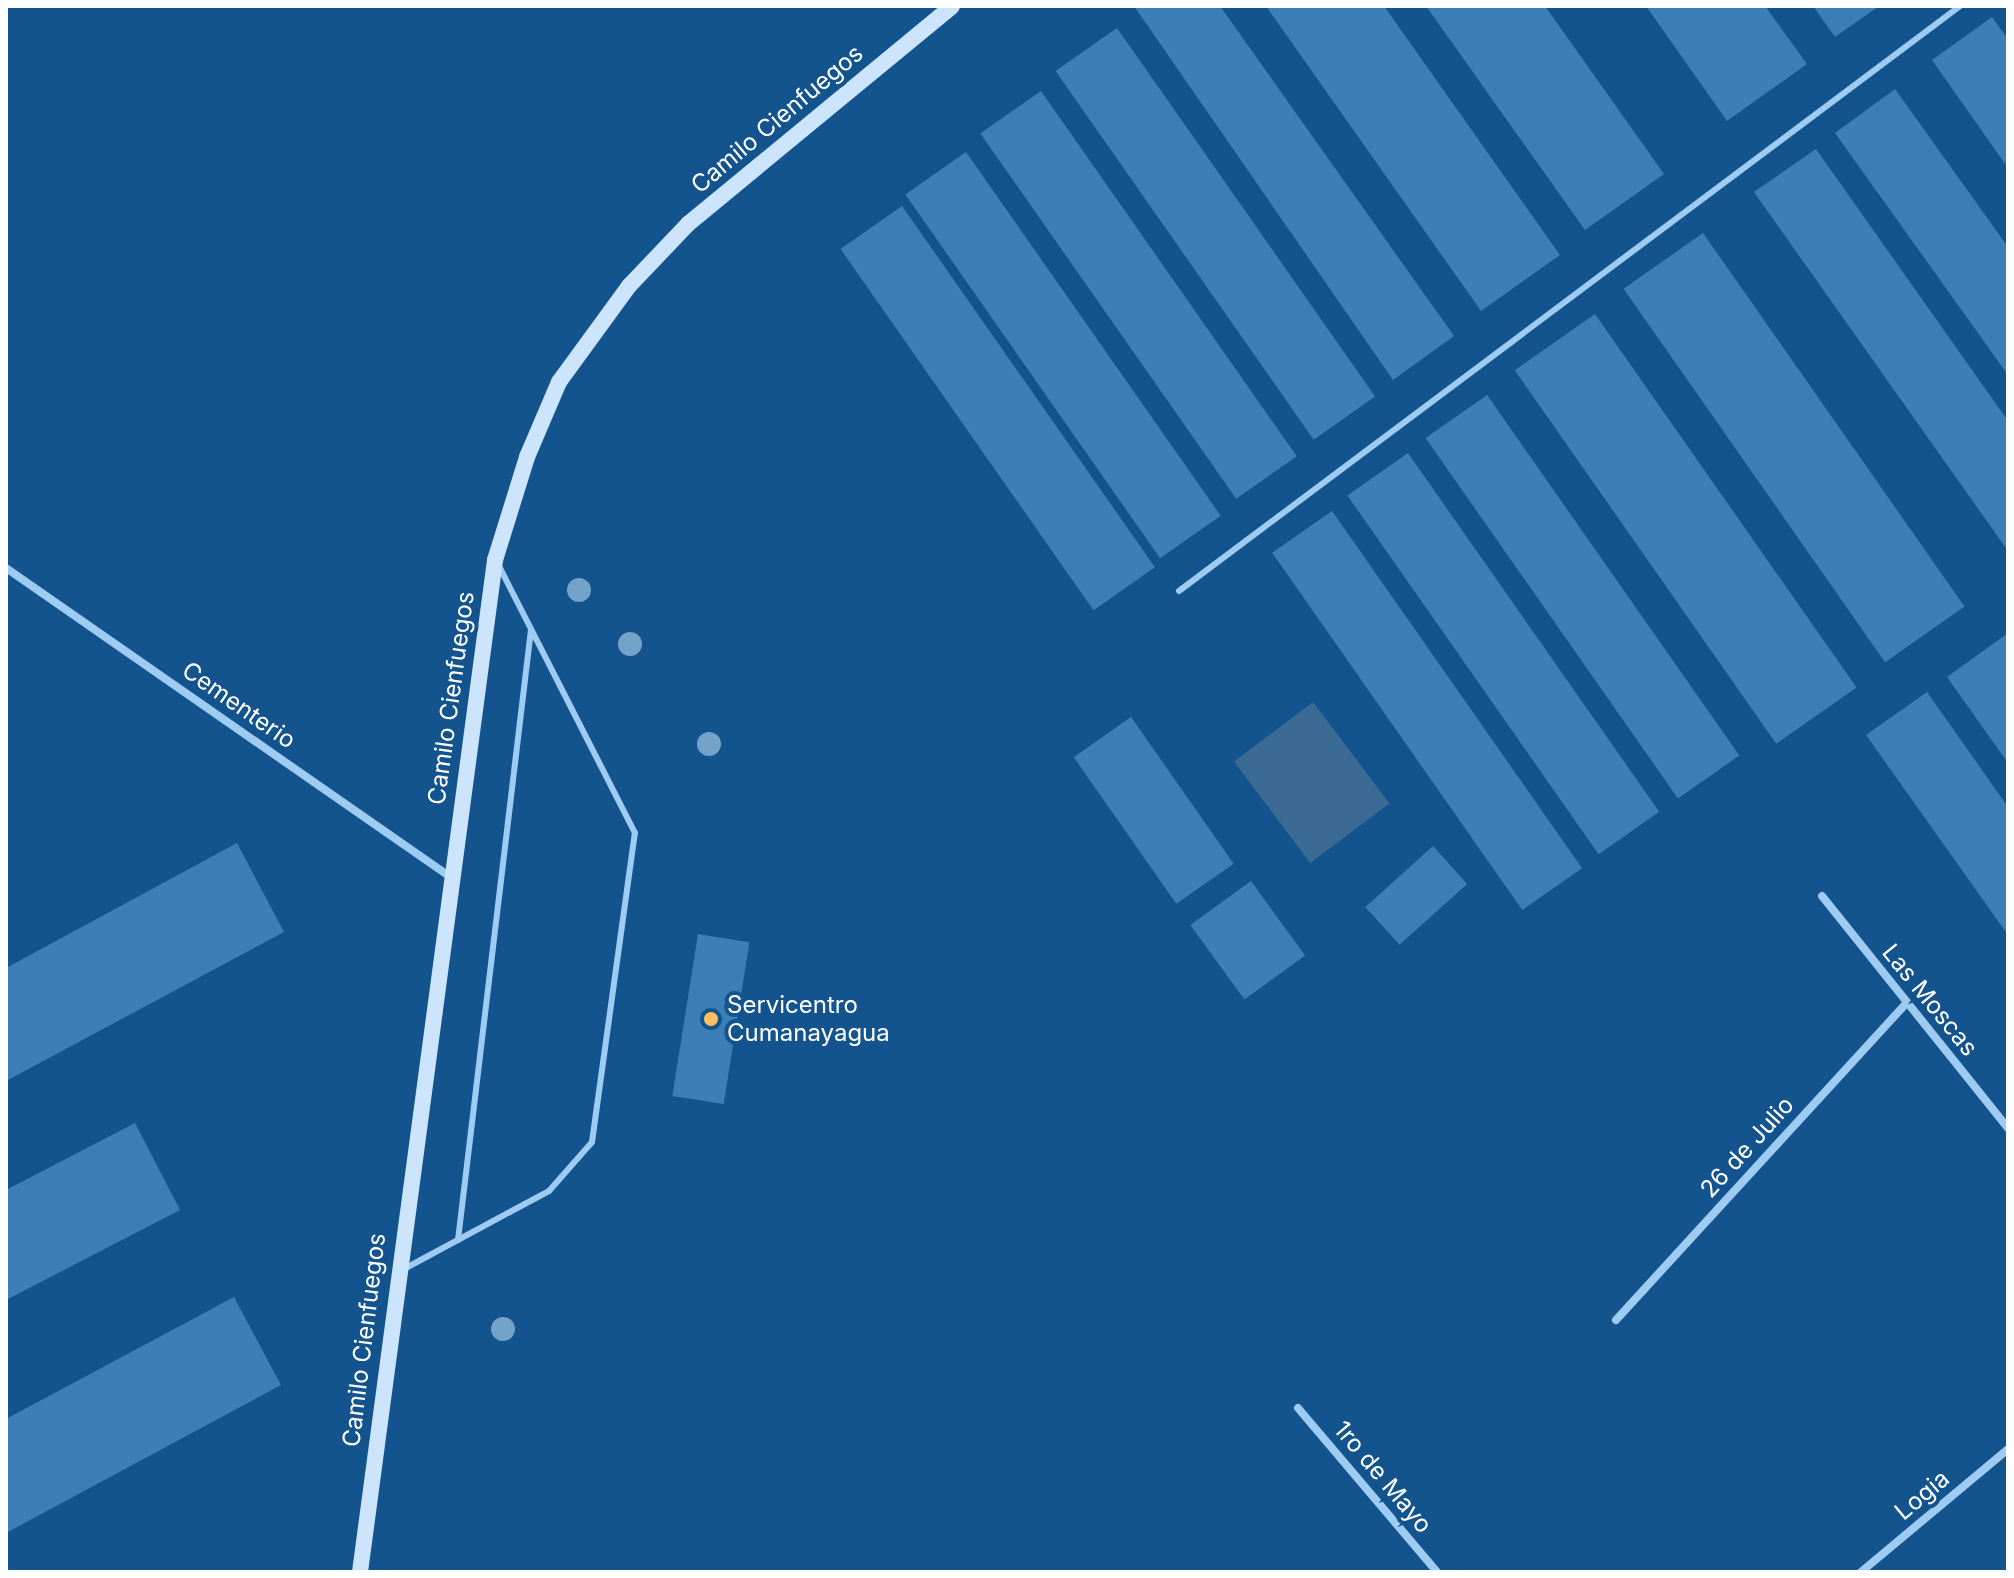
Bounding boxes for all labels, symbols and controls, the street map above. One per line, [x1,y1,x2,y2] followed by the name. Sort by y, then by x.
[685,39,869,199] street label: Camilo Cienfuegos
[422,589,480,807] street label: Camilo Cienfuegos
[177,655,301,755] street label: Cementerio
[1876,938,1984,1062] street label: Las Moscas
[727,991,890,1047] place label: Servicentro Cumanayagua
[702,1010,720,1028] marker: Servicentro Cumanayagua
[1694,1091,1800,1203] street label: 26 de Julio
[337,1231,391,1449] street label: Camilo Cienfuegos
[1328,1415,1438,1539] street label: 1ro de Mayo
[1889,1464,1955,1526] street label: Logia

